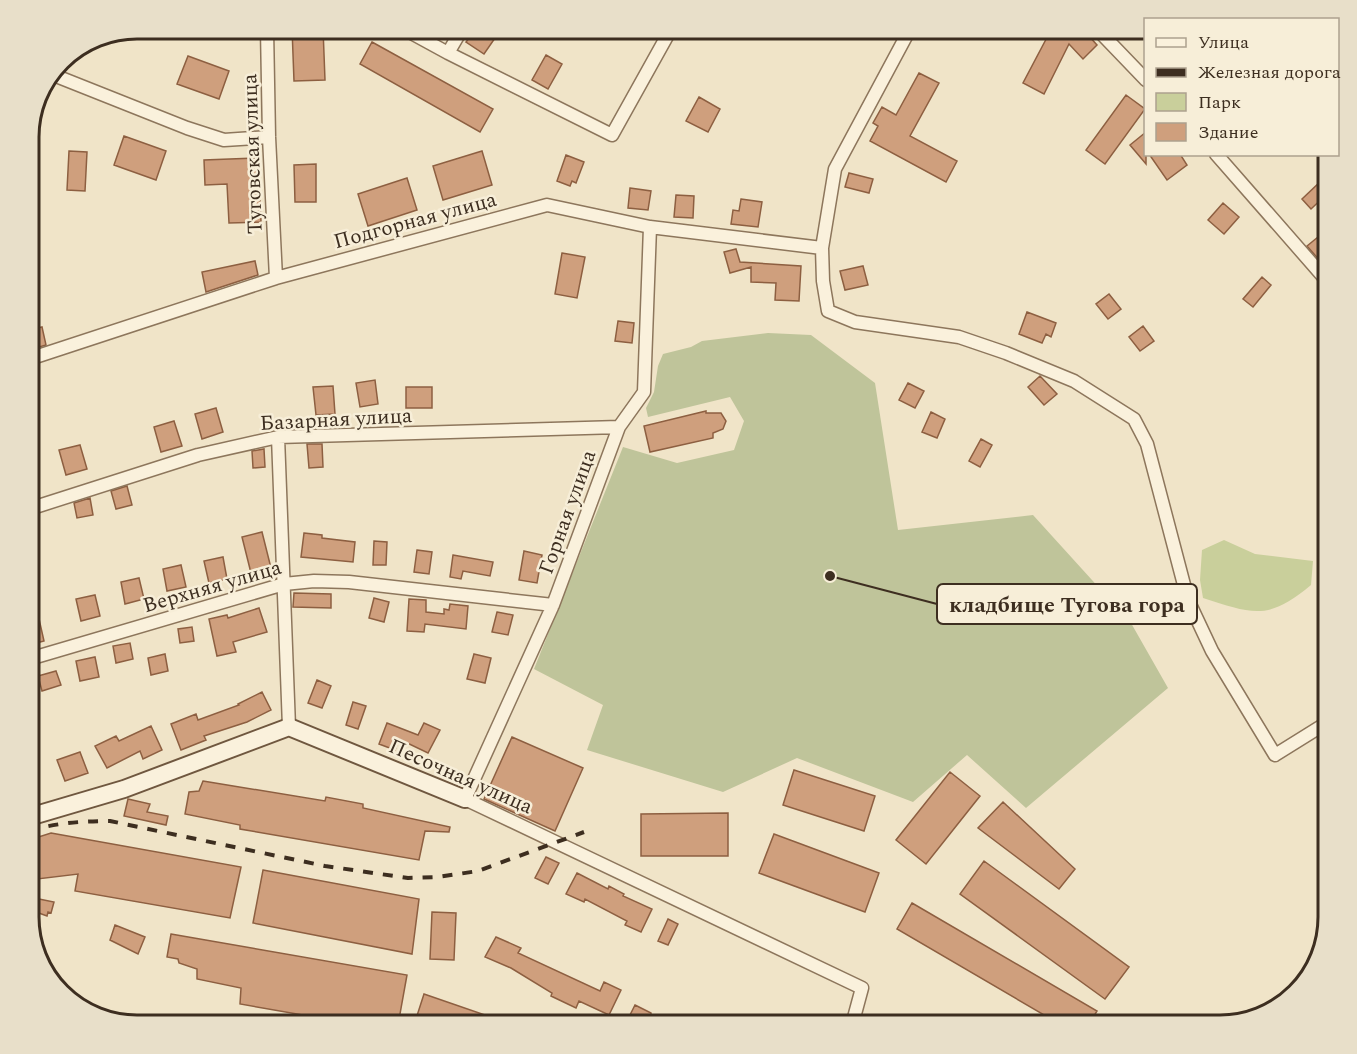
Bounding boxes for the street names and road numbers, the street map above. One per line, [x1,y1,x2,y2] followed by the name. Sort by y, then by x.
[234,73,272,235] street label: Туговская улица
[330,184,501,258] street label: Подгорная улица
[259,400,414,440] street label: Базарная улица
[531,445,605,579] street label: Горная улица
[139,552,286,622] street label: Верхняя улица
[383,731,539,823] street label: Песочная улица

